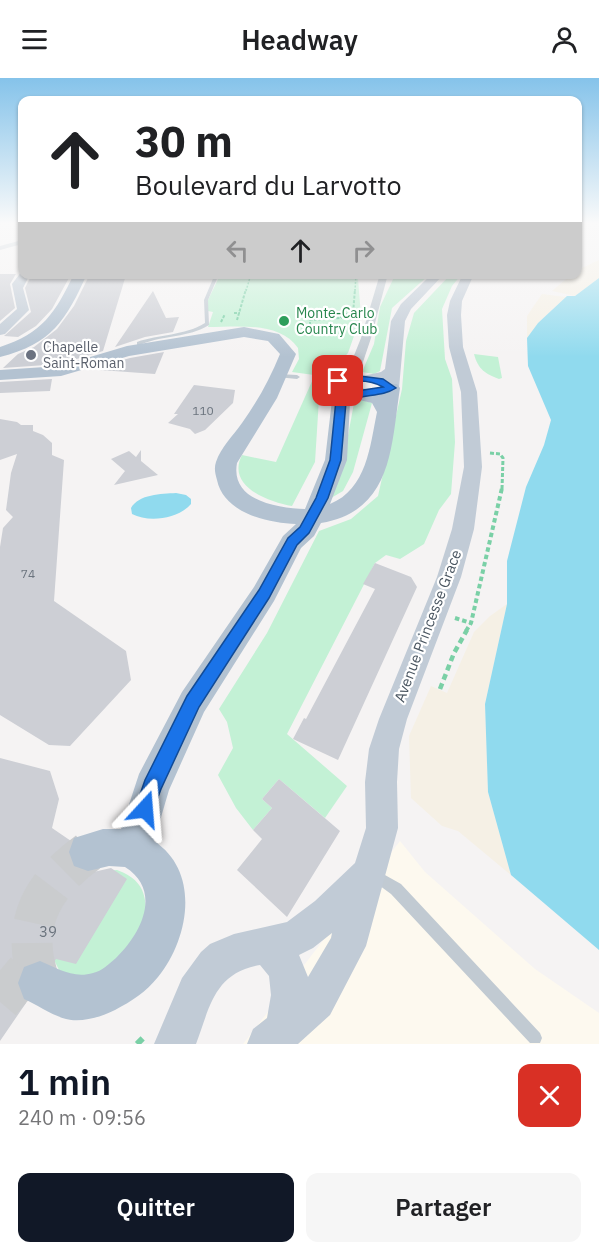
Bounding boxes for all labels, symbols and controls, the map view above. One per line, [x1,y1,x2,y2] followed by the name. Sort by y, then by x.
[241,22,358,57] text: Headway
[18,23,51,56] icon: menu
[548,23,581,56] icon: person
[135,114,233,169] text: 30 m
[36,120,114,198] icon: ahead
[135,167,402,202] text: Boulevard du Larvotto
[221,234,254,267] icon: left
[284,234,317,267] icon: ahead
[347,234,380,267] icon: right
[296,304,378,338] place label: Monte-Carlo Country Club
[277,314,291,328] marker: Monte-Carlo Country Club
[43,338,125,372] place label: Chapelle Saint-Roman
[24,348,38,362] marker: Chapelle Saint-Roman
[312,355,363,406] pin
[321,364,354,397] icon: arrive
[192,403,214,418] house number: 110
[390,547,465,705] street label: Avenue Princesse Grace
[21,566,35,581] house number: 74
[113,777,177,841] position arrow
[39,922,57,941] house number: 39
[18,1058,111,1105] text: 1 min
[518,1064,581,1127] button: close
[18,1104,146,1131] text: 240 m · 09:56
[18,1173,294,1242] button: Quitter
[306,1173,581,1242] button: Partager

